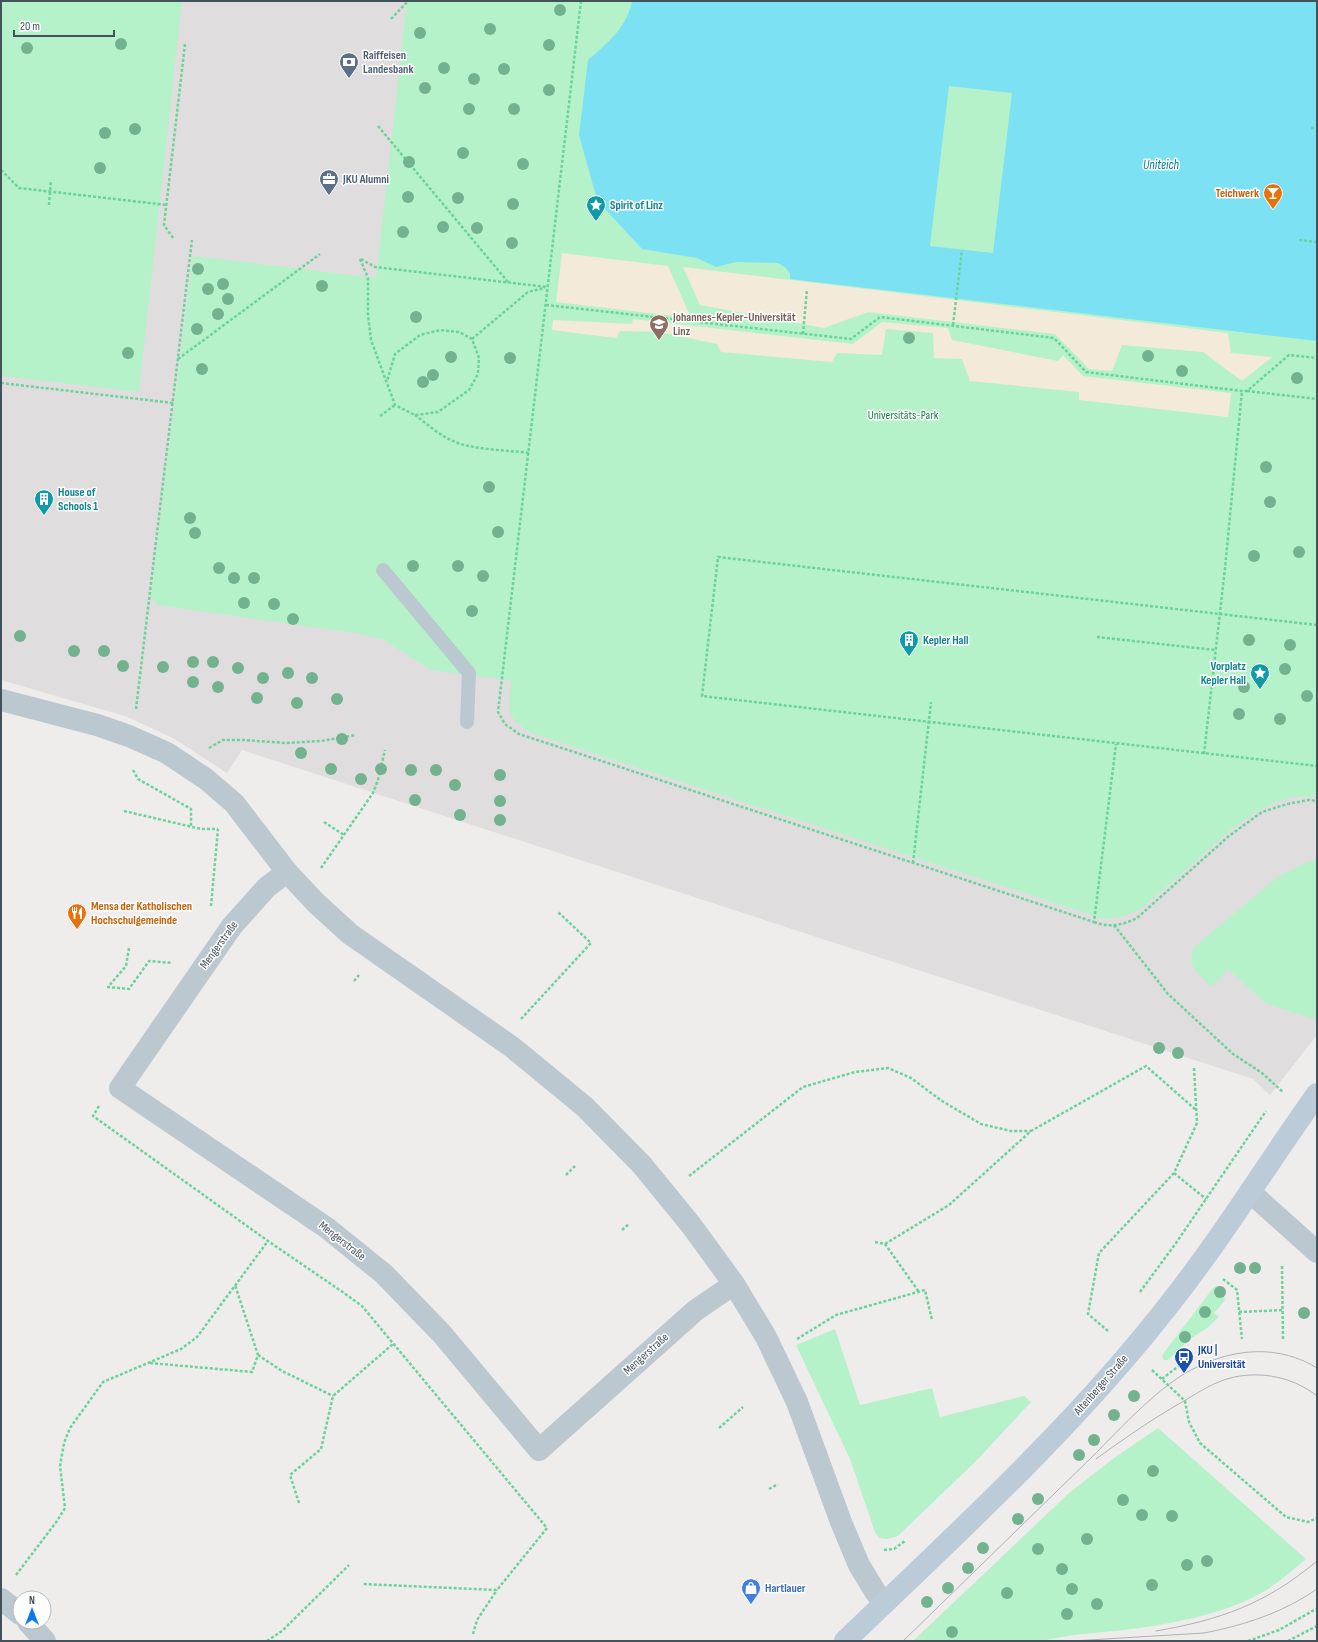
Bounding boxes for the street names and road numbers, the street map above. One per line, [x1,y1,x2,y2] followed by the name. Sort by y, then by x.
[197,918,242,972] street label: Mengerstraße
[315,1218,369,1264] street label: Mengerstraße
[620,1330,672,1378] street label: Mengerstraße
[1070,1351,1132,1419] street label: Altenberger Straße

